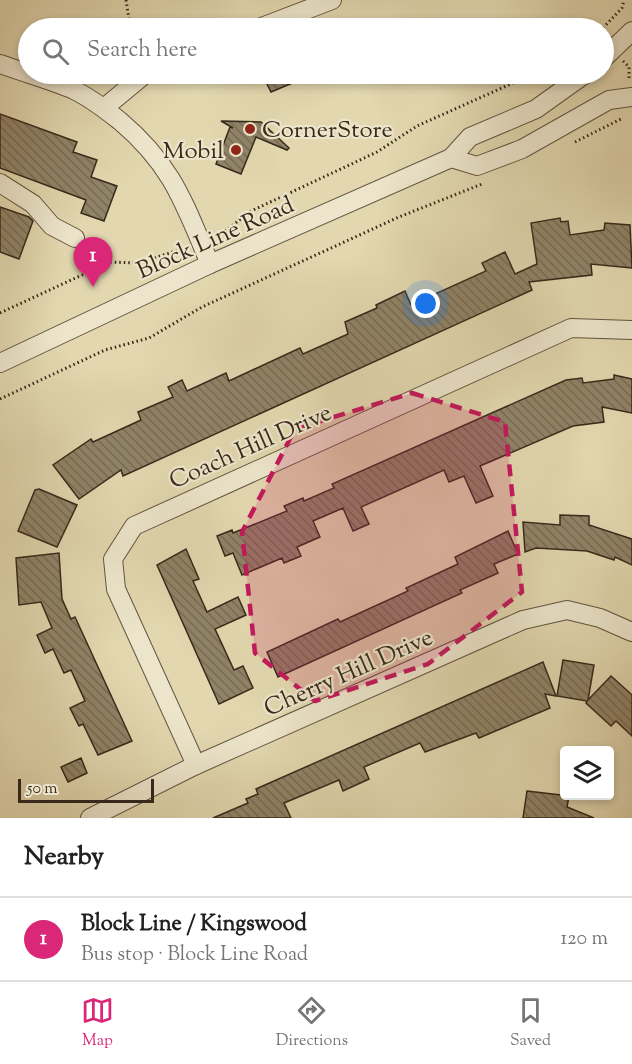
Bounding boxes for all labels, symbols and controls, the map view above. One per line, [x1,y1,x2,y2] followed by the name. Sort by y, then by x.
[18,18,614,84] search box
[39,35,72,68] icon: search
[87,35,197,67] text: Search here
[262,114,393,148] place label: CornerStore
[243,122,257,136] marker: CornerStore
[163,135,224,169] place label: Mobil
[229,143,243,157] marker: Mobil
[132,189,300,289] street label: Block Line Road
[74,238,112,287] pin: 1
[411,289,440,318] your location
[164,397,337,499] street label: Coach Hill Drive
[259,621,439,726] street label: Cherry Hill Drive
[560,746,614,800] map controls
[560,746,614,800] button: layers
[18,776,154,804] scale bar
[27,778,58,801] text: 50 m
[24,839,104,876] text: Nearby
[81,909,307,941] text: Block Line / Kingswood
[40,925,47,954] text: 1
[560,925,608,954] text: 120 m
[81,941,308,970] text: Bus stop · Block Line Road
[81,994,114,1053] tab: Map
[276,994,348,1053] tab: Directions
[510,994,551,1053] tab: Saved

